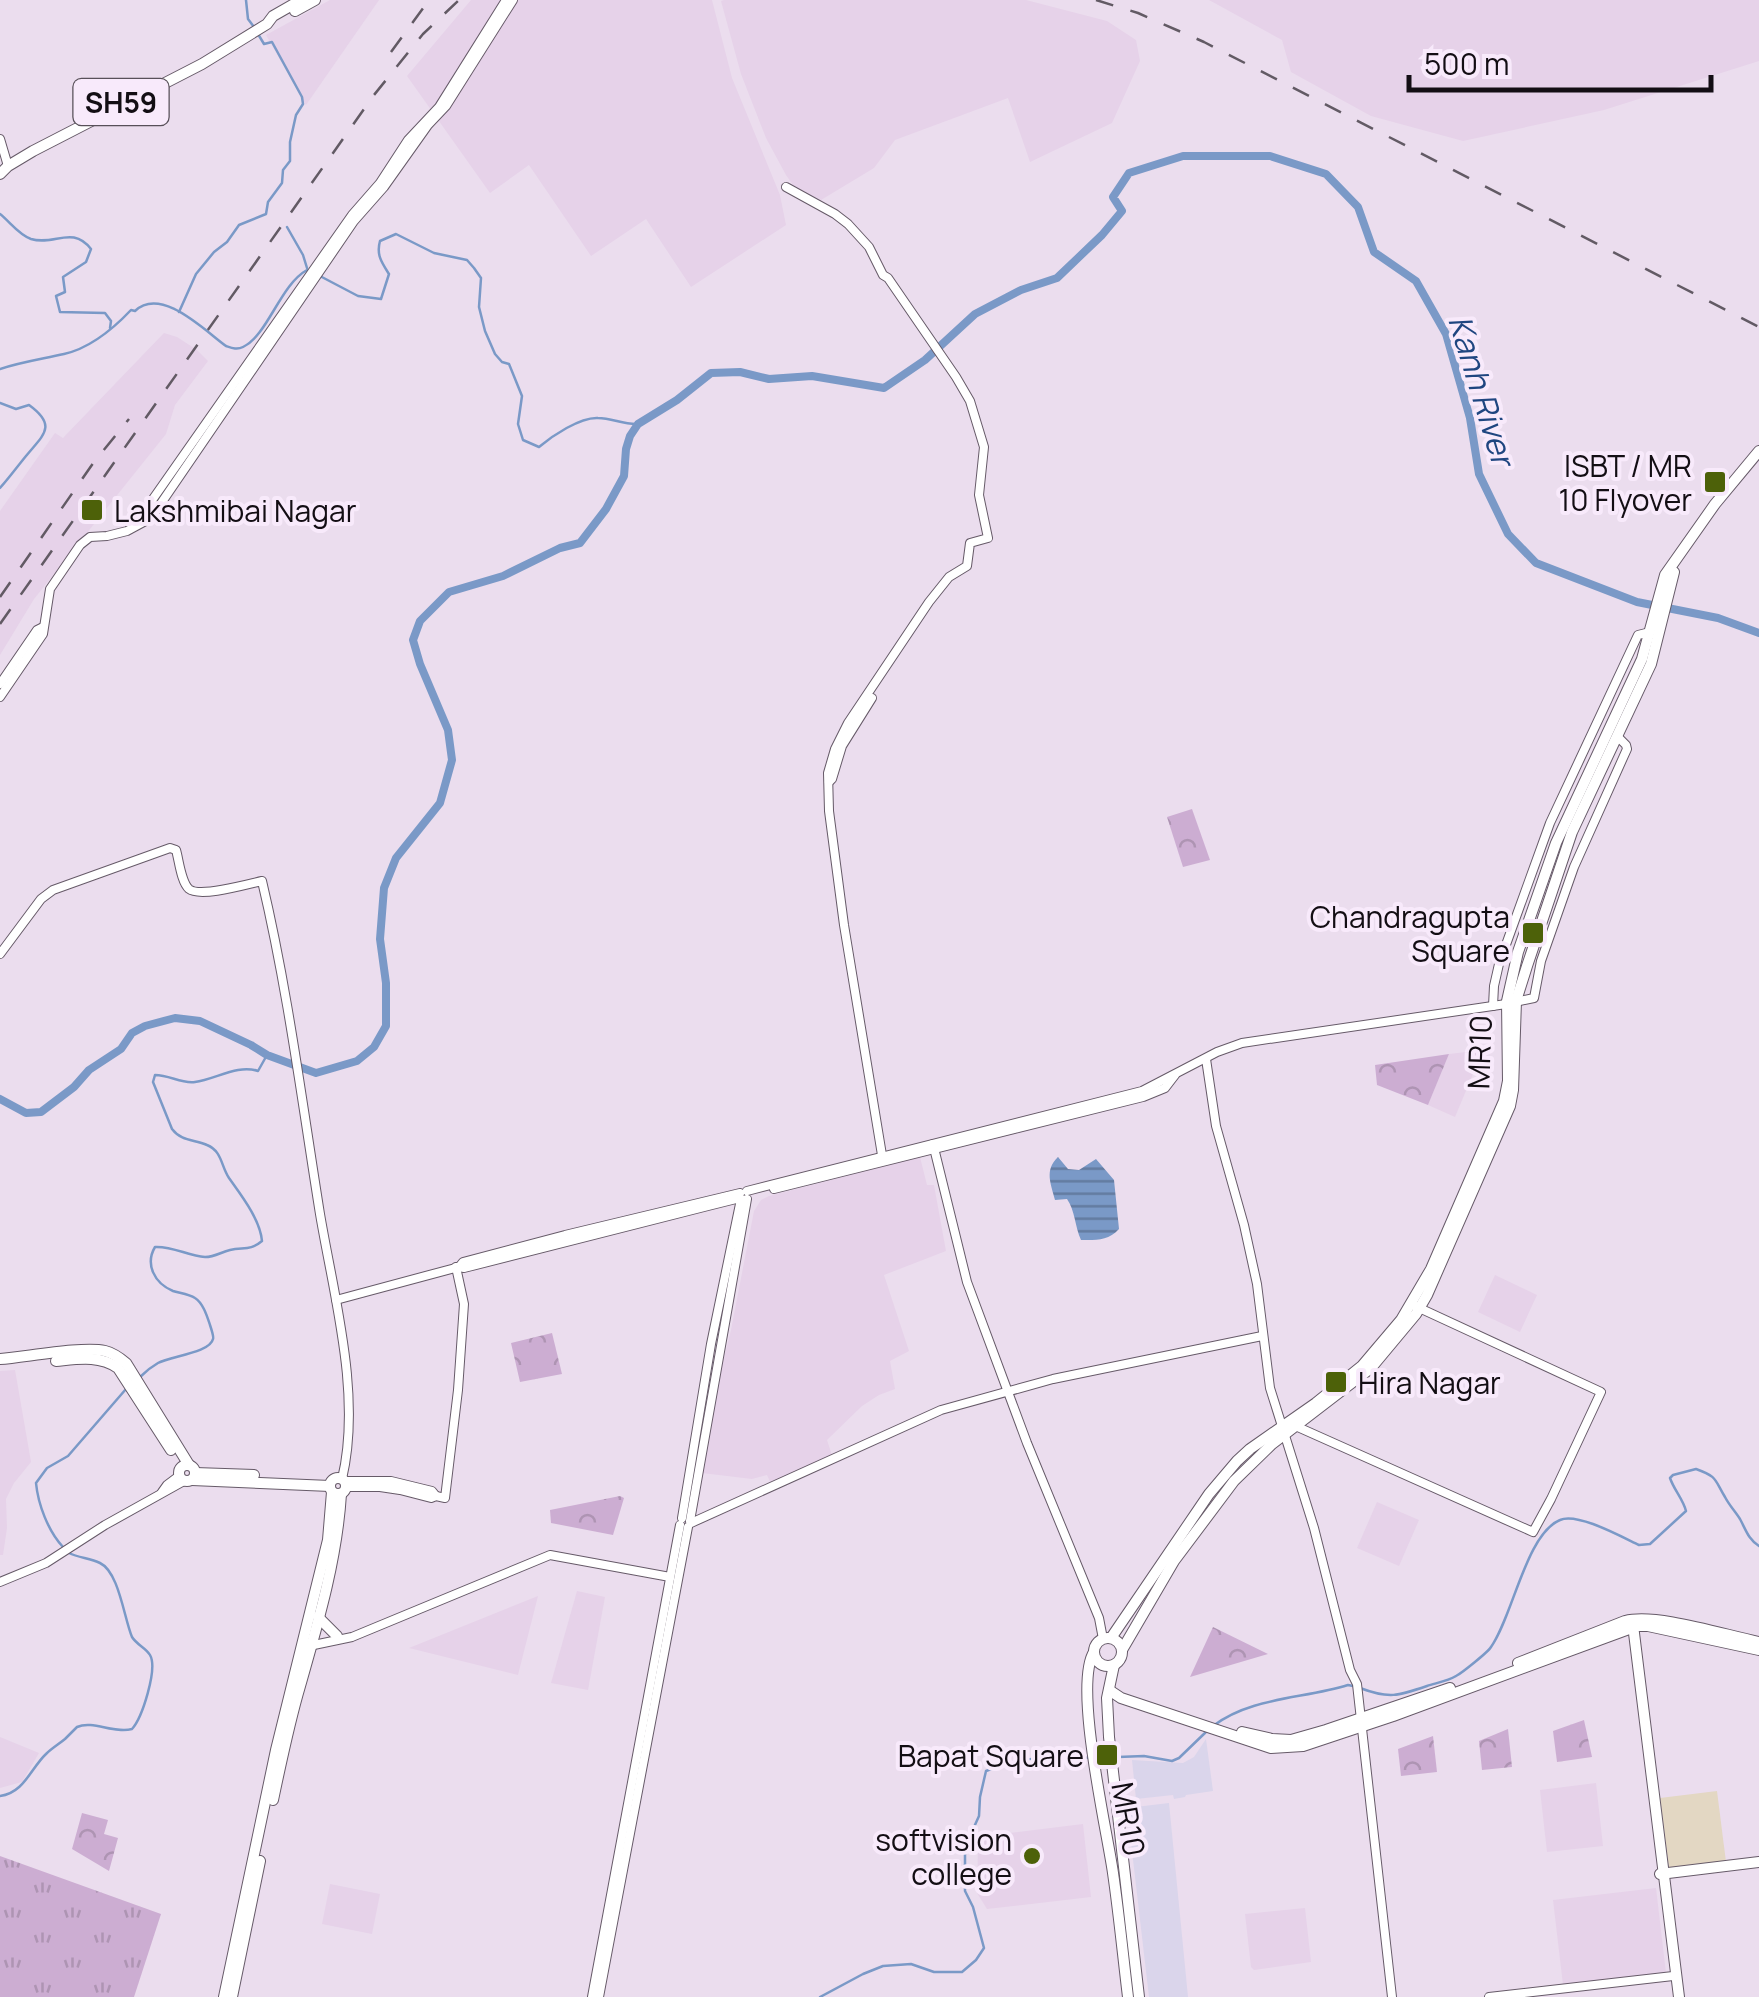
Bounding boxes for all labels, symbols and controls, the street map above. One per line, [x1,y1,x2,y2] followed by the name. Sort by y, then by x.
[1409,30,1712,92] scale bar
[1424,43,1509,84] text: 500 m
[74,79,168,125] road number: SH59
[1438,310,1527,475] water label: Kanh River
[1559,445,1692,520] place label: ISBT / MR 10 Flyover
[1702,469,1728,495] marker: ISBT / MR 10 Flyover
[114,490,357,531] place label: Lakshmibai Nagar
[79,497,105,523] marker: Lakshmibai Nagar
[1310,896,1510,971] place label: Chandragupta Square
[1520,920,1546,946] marker: Chandragupta Square
[1457,1014,1501,1090] street label: MR10
[1358,1362,1501,1403] place label: Hira Nagar
[1323,1369,1349,1395] marker: Hira Nagar
[898,1735,1084,1776] place label: Bapat Square
[1094,1742,1120,1768] marker: Bapat Square
[1102,1779,1156,1859] street label: MR10
[875,1819,1012,1894] place label: softvision college
[1021,1845,1043,1867] marker: softvision college

